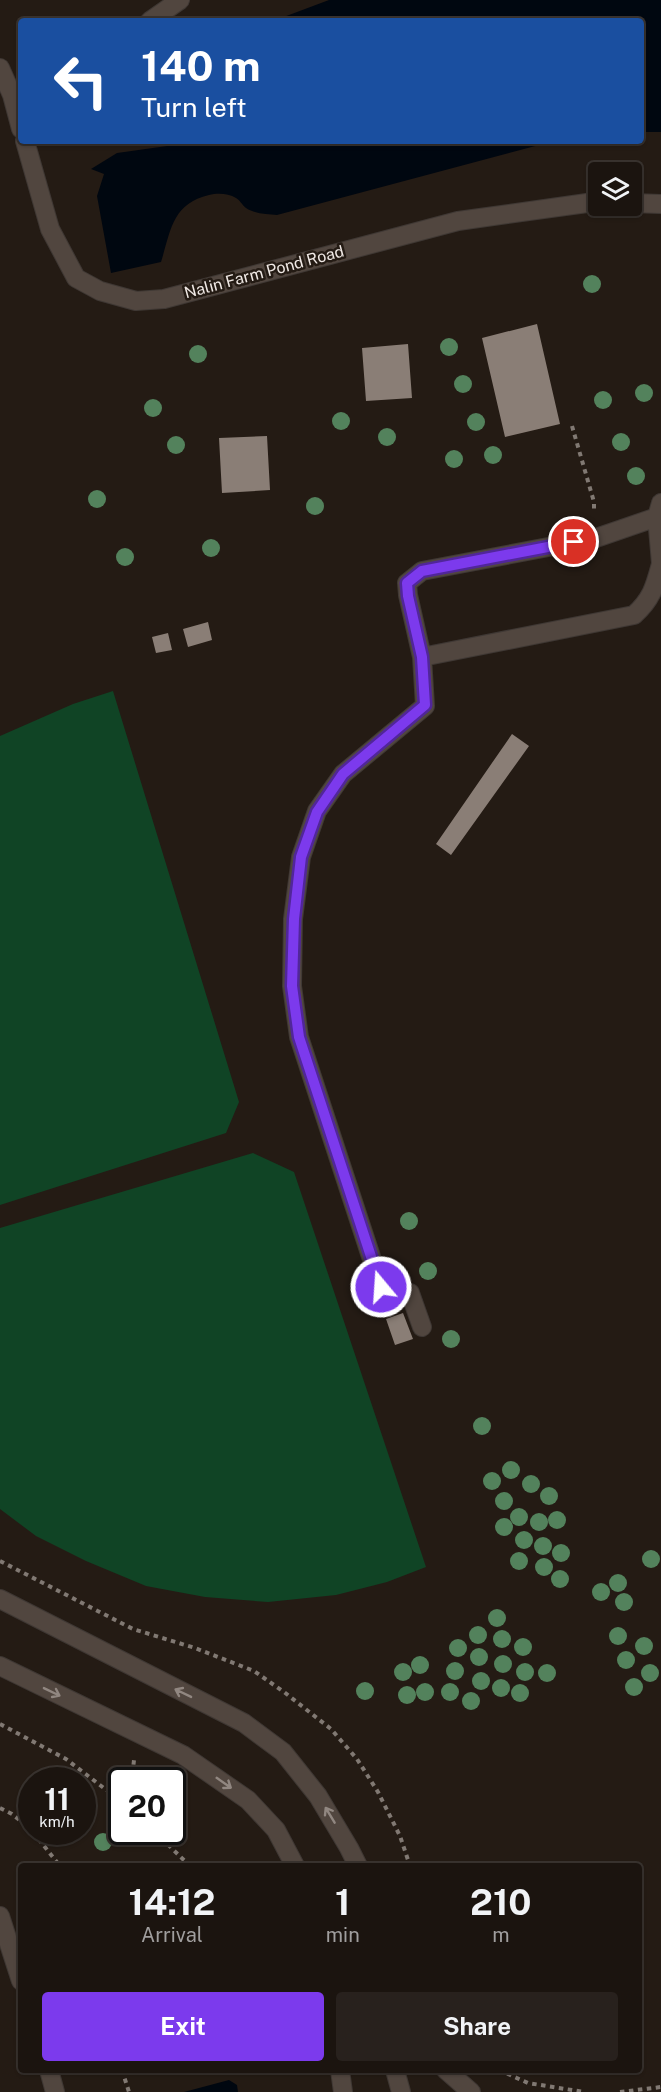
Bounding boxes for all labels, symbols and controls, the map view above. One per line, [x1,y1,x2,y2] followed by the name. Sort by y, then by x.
[141,41,261,90] text: 140 m
[42,42,120,120] icon: left
[141,91,247,123] text: Turn left
[588,162,642,216] map controls
[588,162,642,216] button: layers
[182,242,346,302] street label: Nalin Farm Pond Road
[548,516,599,567] pin
[557,525,590,558] icon: arrive
[349,1255,413,1319] position arrow
[175,1686,193,1698] one-way arrow
[43,1687,61,1699] one-way arrow
[108,1767,186,1845] speed limit sign: 20
[216,1777,232,1789] one-way arrow
[44,1781,70,1817] text: 11
[323,1807,335,1824] one-way arrow
[39,1813,75,1830] text: km/h
[128,1881,215,1923] text: 14:12
[335,1881,350,1923] text: 1
[470,1881,532,1923] text: 210
[141,1923,203,1947] text: Arrival
[326,1923,360,1947] text: min
[492,1923,509,1947] text: m
[42,1992,324,2061] button: Exit
[336,1992,618,2061] button: Share

